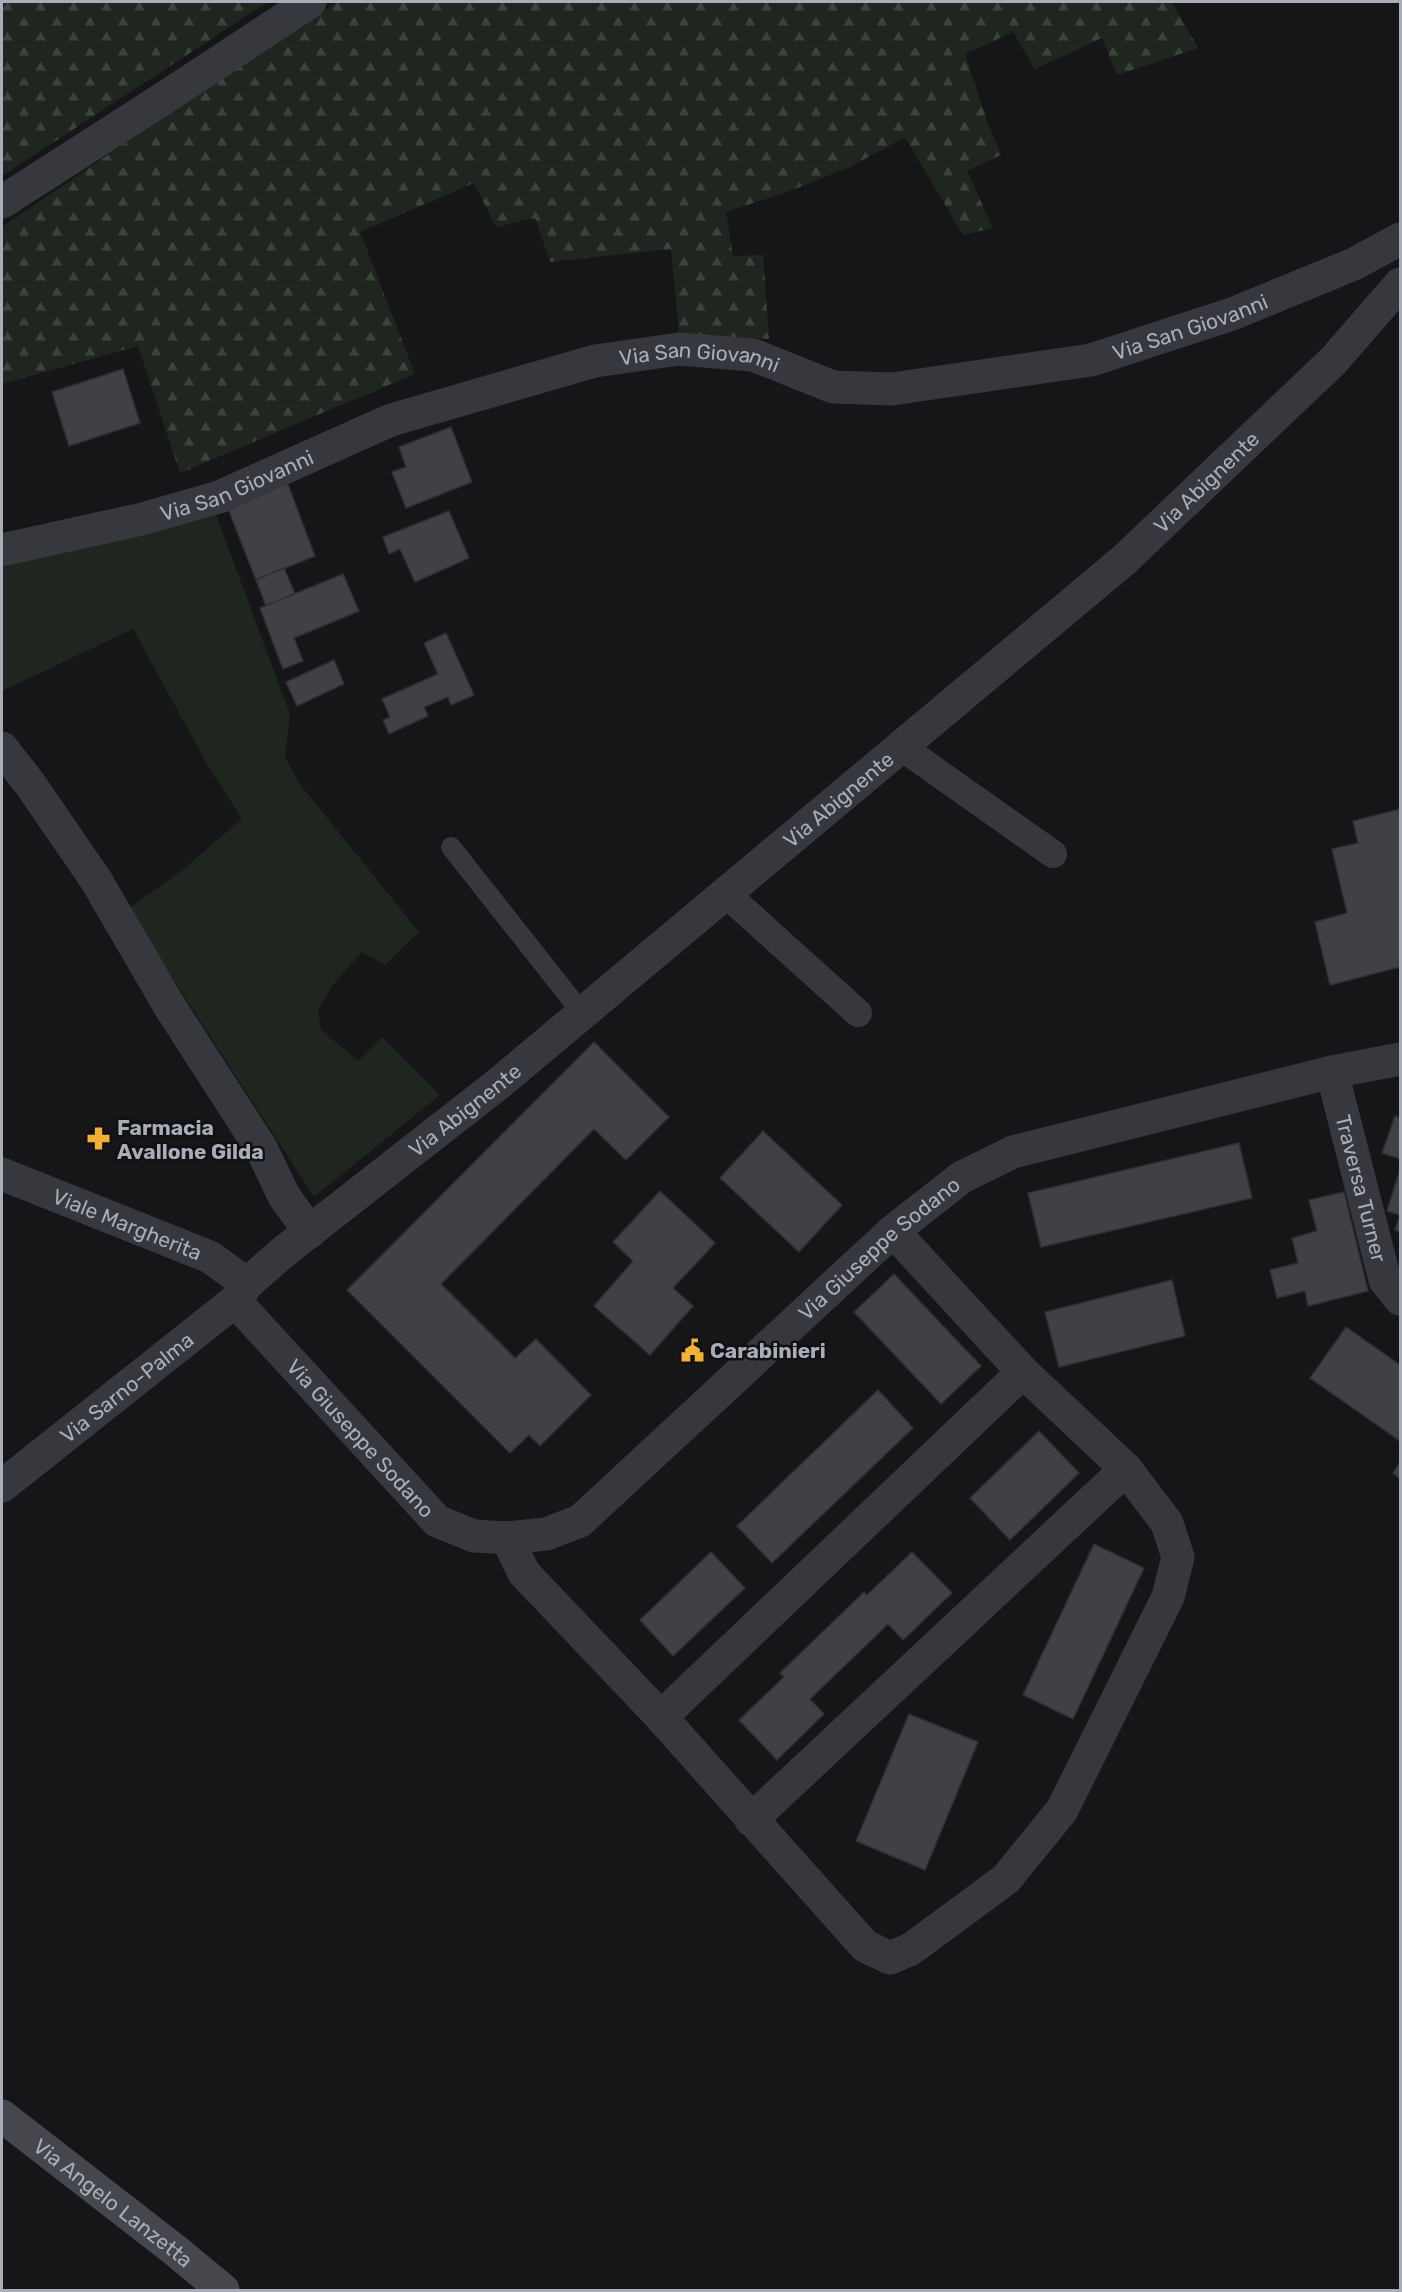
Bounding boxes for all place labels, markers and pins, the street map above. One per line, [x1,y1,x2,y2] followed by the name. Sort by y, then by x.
[117,1115,264,1164] place label: Farmacia Avallone Gilda
[86,1126,112,1152] pharmacy icon: Farmacia Avallone Gilda
[679,1337,705,1363] public building icon: Carabinieri
[710,1338,826,1363] place label: Carabinieri

